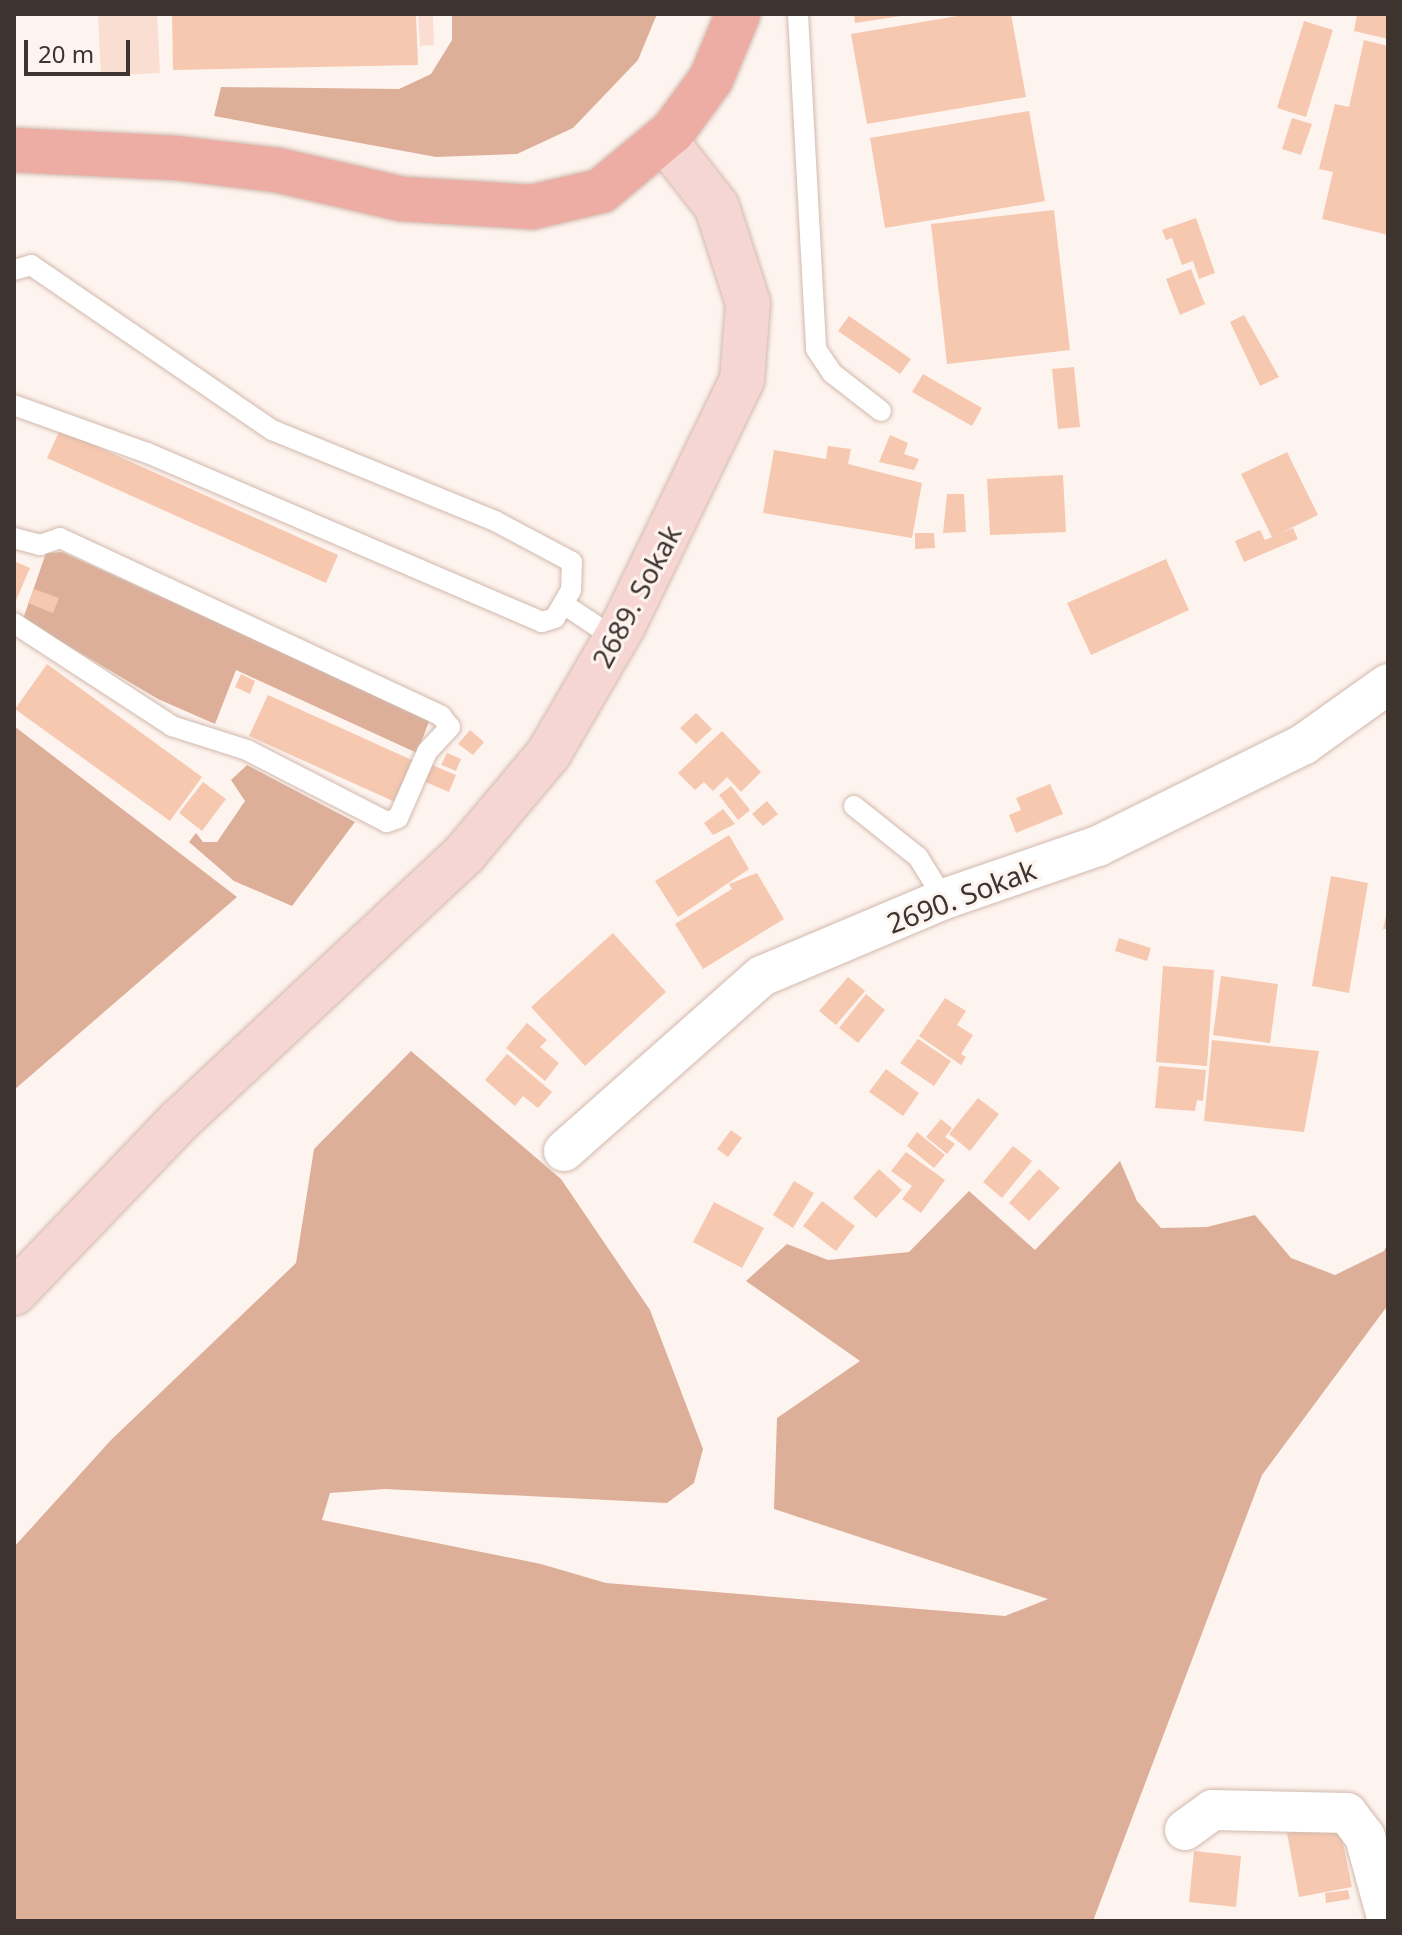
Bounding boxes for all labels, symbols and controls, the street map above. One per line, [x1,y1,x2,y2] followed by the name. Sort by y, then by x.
[28,24,134,74] scale bar
[38,37,94,70] text: 20 m
[584,519,688,673] street label: 2689. Sokak
[882,852,1040,940] street label: 2690. Sokak

